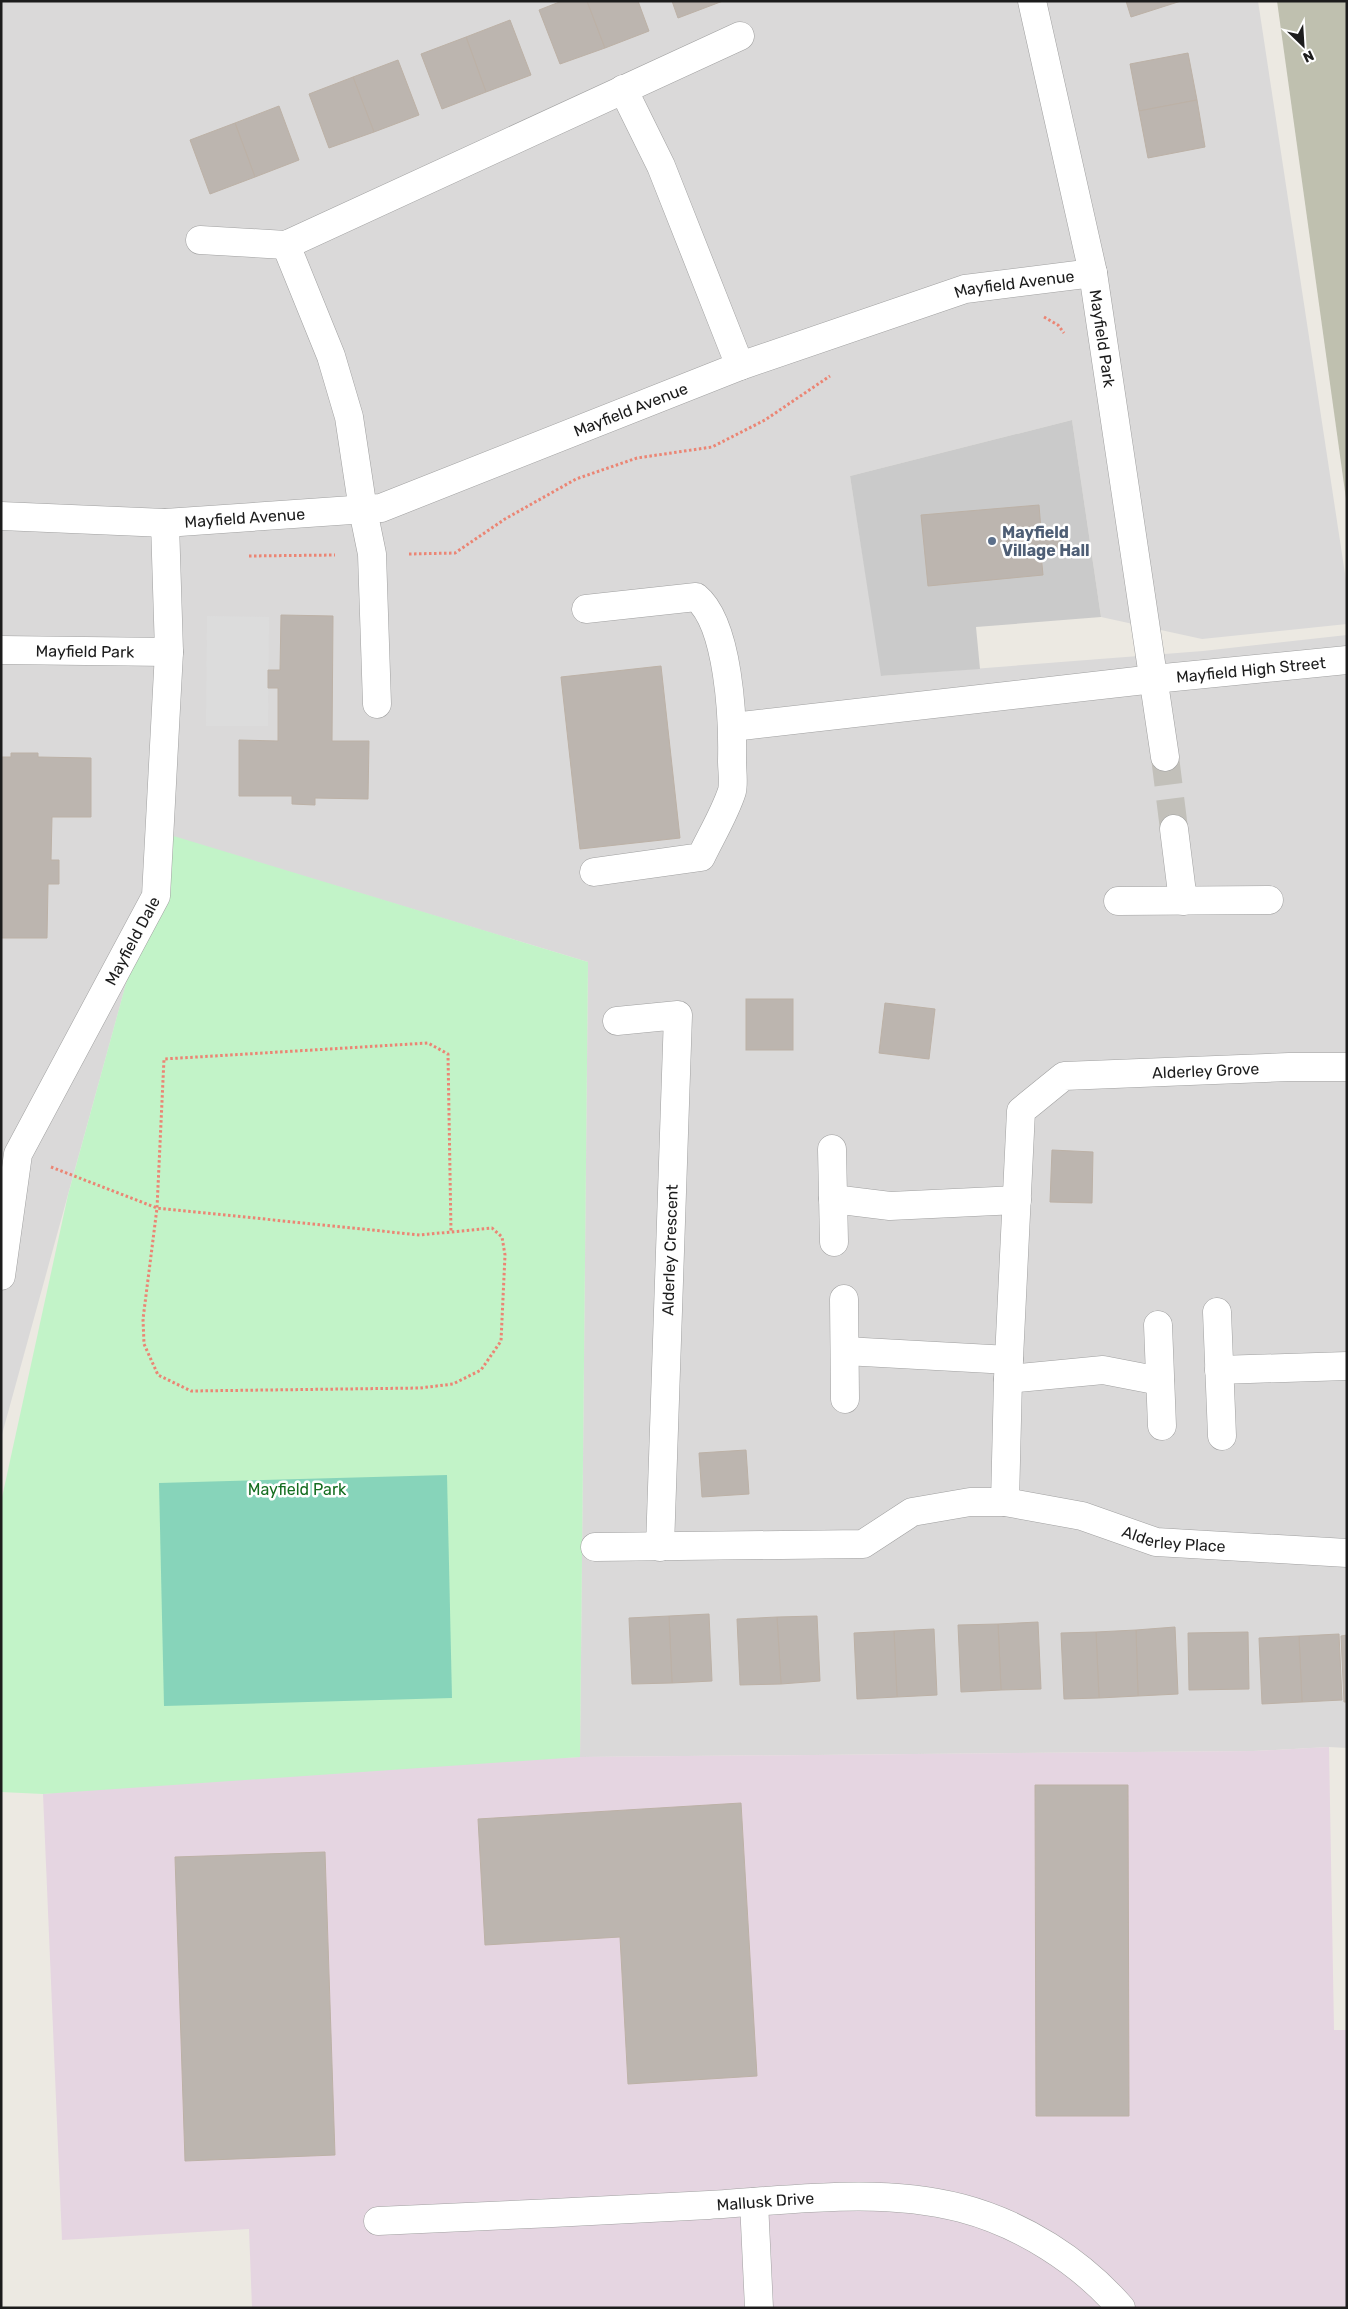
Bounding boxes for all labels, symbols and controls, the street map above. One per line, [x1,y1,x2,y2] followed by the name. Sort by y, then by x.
[1278,20,1328,70] north arrow
[1300,46,1316,66] text: N
[951,266,1075,302] street label: Mayfield Avenue
[1086,288,1120,389] street label: Mayfield Park
[571,378,690,440] street label: Mayfield Avenue
[184,504,306,531] street label: Mayfield Avenue
[1002,523,1090,560] place label: Mayfield Village Hall
[986,535,998,547] marker: Mayfield Village Hall
[36,641,135,661] street label: Mayfield Park
[1175,653,1326,686] street label: Mayfield High Street
[101,893,164,988] street label: Mayfield Dale
[1152,1059,1260,1082] street label: Alderley Grove
[658,1184,682,1316] street label: Alderley Crescent
[248,1480,347,1499] park label: Mayfield Park
[1120,1521,1226,1555] street label: Alderley Place
[716,2188,815,2214] street label: Mallusk Drive

